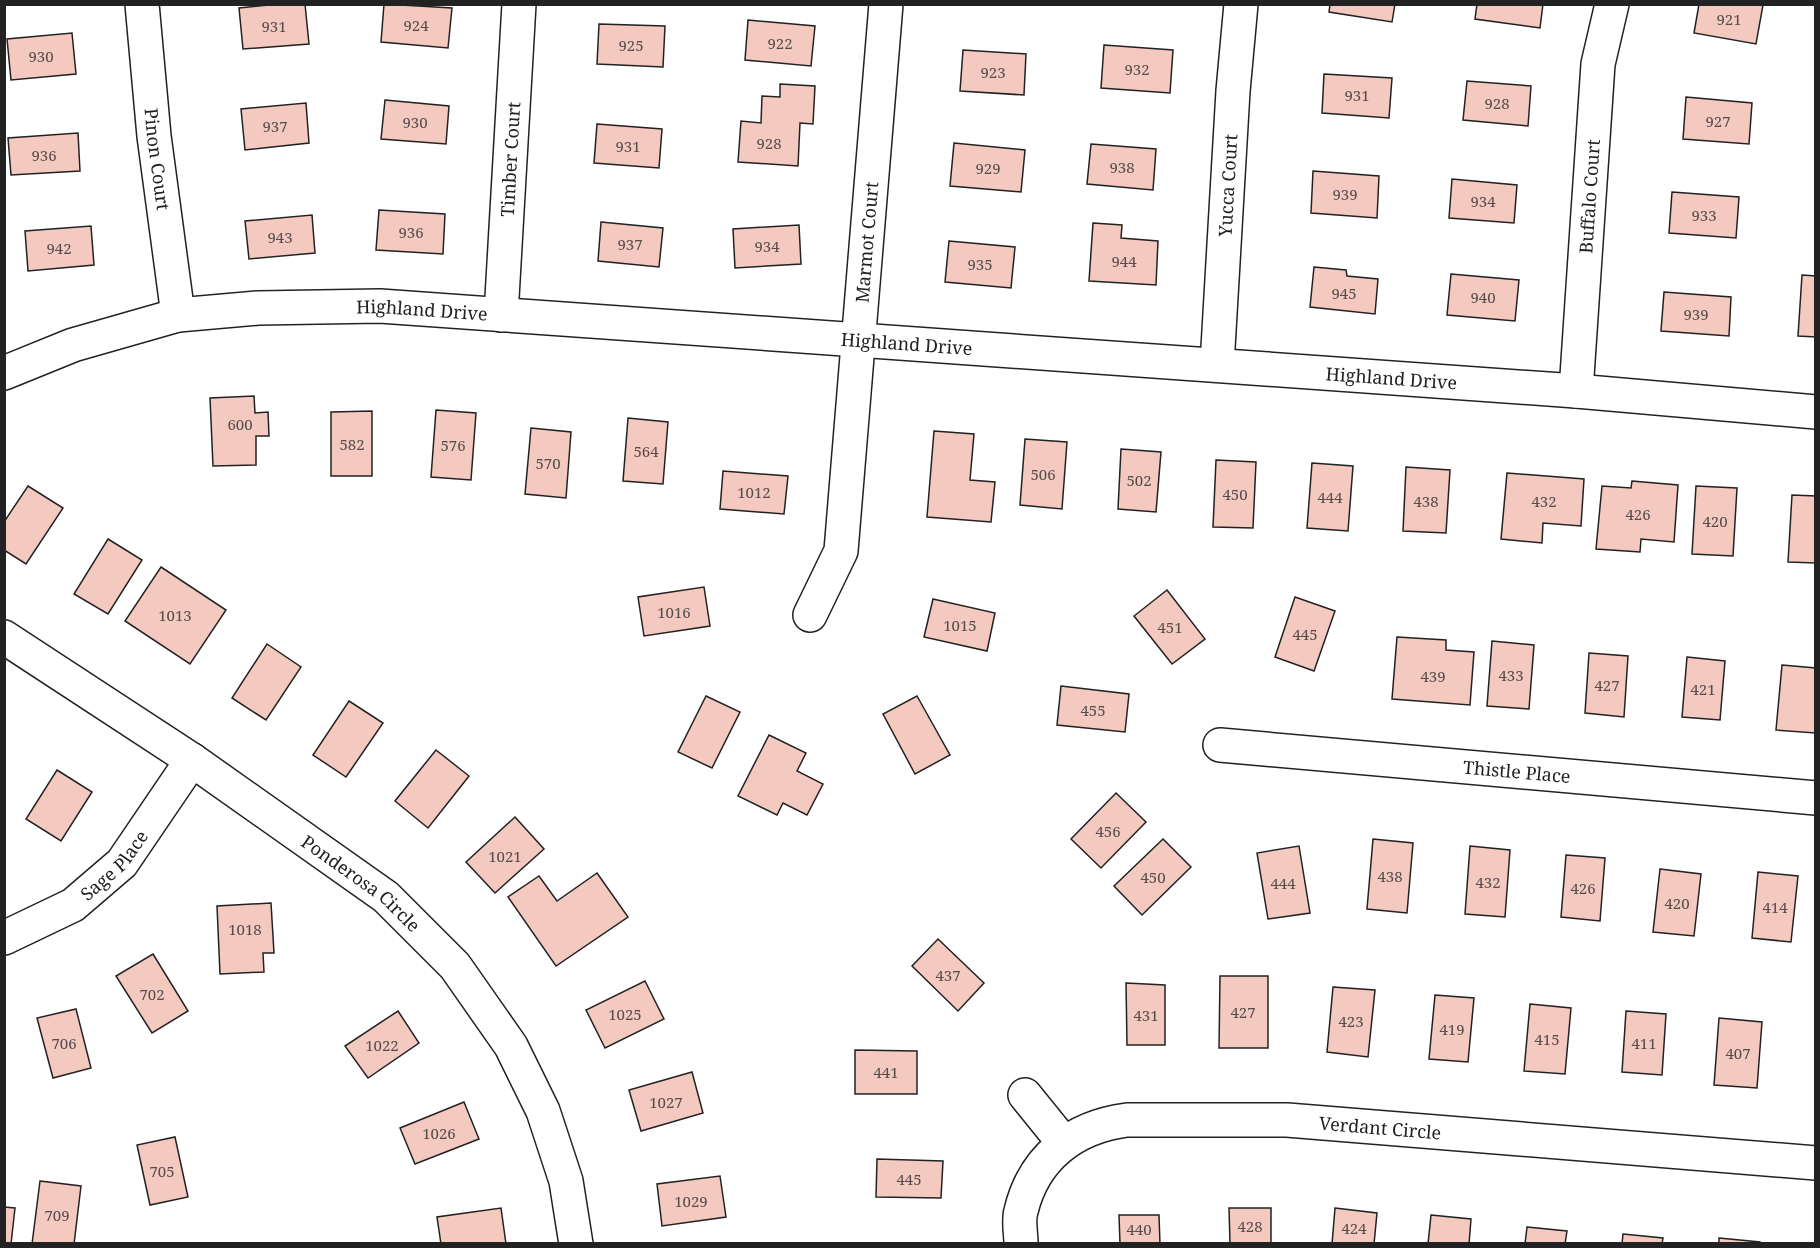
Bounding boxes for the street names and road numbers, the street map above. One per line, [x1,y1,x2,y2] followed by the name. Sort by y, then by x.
[495,101,525,218] street label: Timber Court
[140,107,176,212] street label: Pinon Court
[1212,133,1242,238] street label: Yucca Court
[1573,139,1605,254] street label: Buffalo Court
[849,181,883,304] street label: Marmot Court
[356,294,488,326] street label: Highland Drive
[840,327,973,360] street label: Highland Drive
[1325,361,1458,395] street label: Highland Drive
[1462,755,1572,788] street label: Thistle Place
[75,825,153,906] street label: Sage Place
[297,829,426,937] street label: Ponderosa Circle
[1318,1111,1442,1144] street label: Verdant Circle

